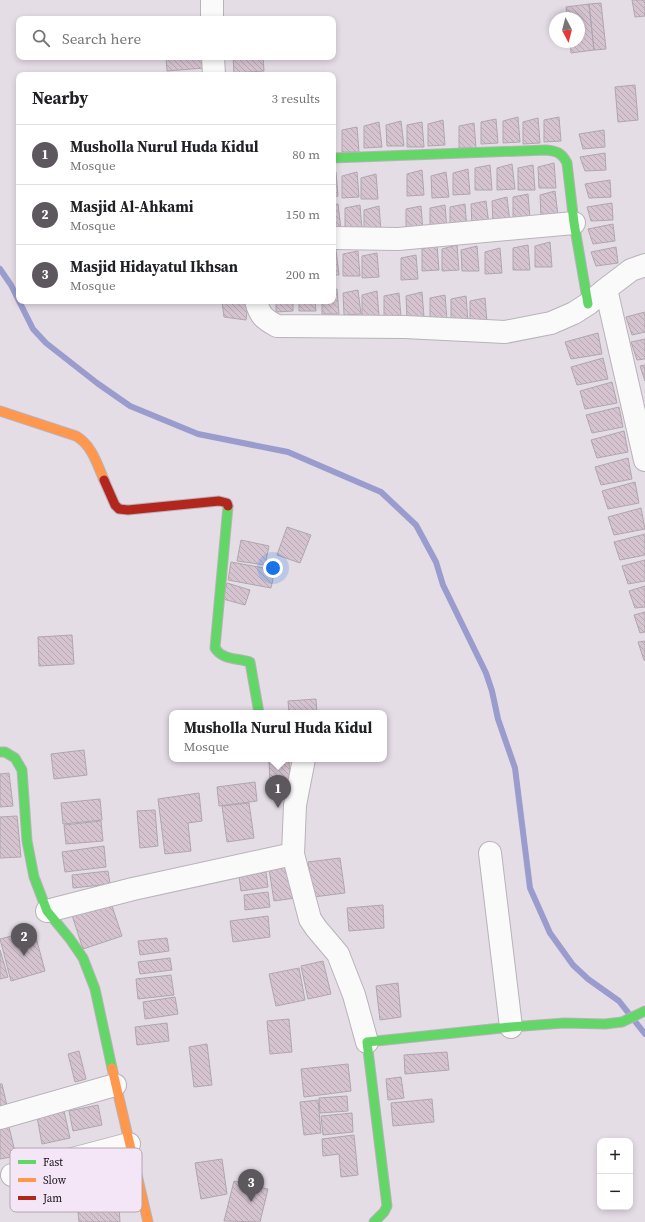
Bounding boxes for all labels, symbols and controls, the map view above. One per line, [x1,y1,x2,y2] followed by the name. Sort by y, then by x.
[549,12,585,48] north arrow
[16,16,336,60] search box
[30,27,52,49] icon: search
[62,28,141,49] text: Search here
[32,86,88,110] text: Nearby
[272,90,320,107] text: 3 results
[70,136,259,157] text: Musholla Nurul Huda Kidul
[41,146,49,163] text: 1
[292,146,320,163] text: 80 m
[70,157,116,174] text: Mosque
[70,196,194,217] text: Masjid Al-Ahkami
[41,206,49,223] text: 2
[286,206,320,223] text: 150 m
[70,217,116,234] text: Mosque
[70,256,238,277] text: Masjid Hidayatul Ikhsan
[41,266,49,283] text: 3
[286,266,320,283] text: 200 m
[70,277,116,294] text: Mosque
[263,558,283,578] your location
[169,710,387,762] popup
[184,717,372,738] text: Musholla Nurul Huda Kidul
[184,738,229,755] text: Mosque
[265,775,291,808] pin: 1
[11,923,37,956] pin: 2
[597,1138,633,1210] map controls
[597,1138,633,1174] button: +
[10,1148,142,1212] legend
[43,1155,63,1170] text: Fast
[238,1169,264,1202] pin: 3
[43,1173,67,1188] text: Slow
[597,1174,633,1210] button: −
[42,1191,62,1206] text: Jam

